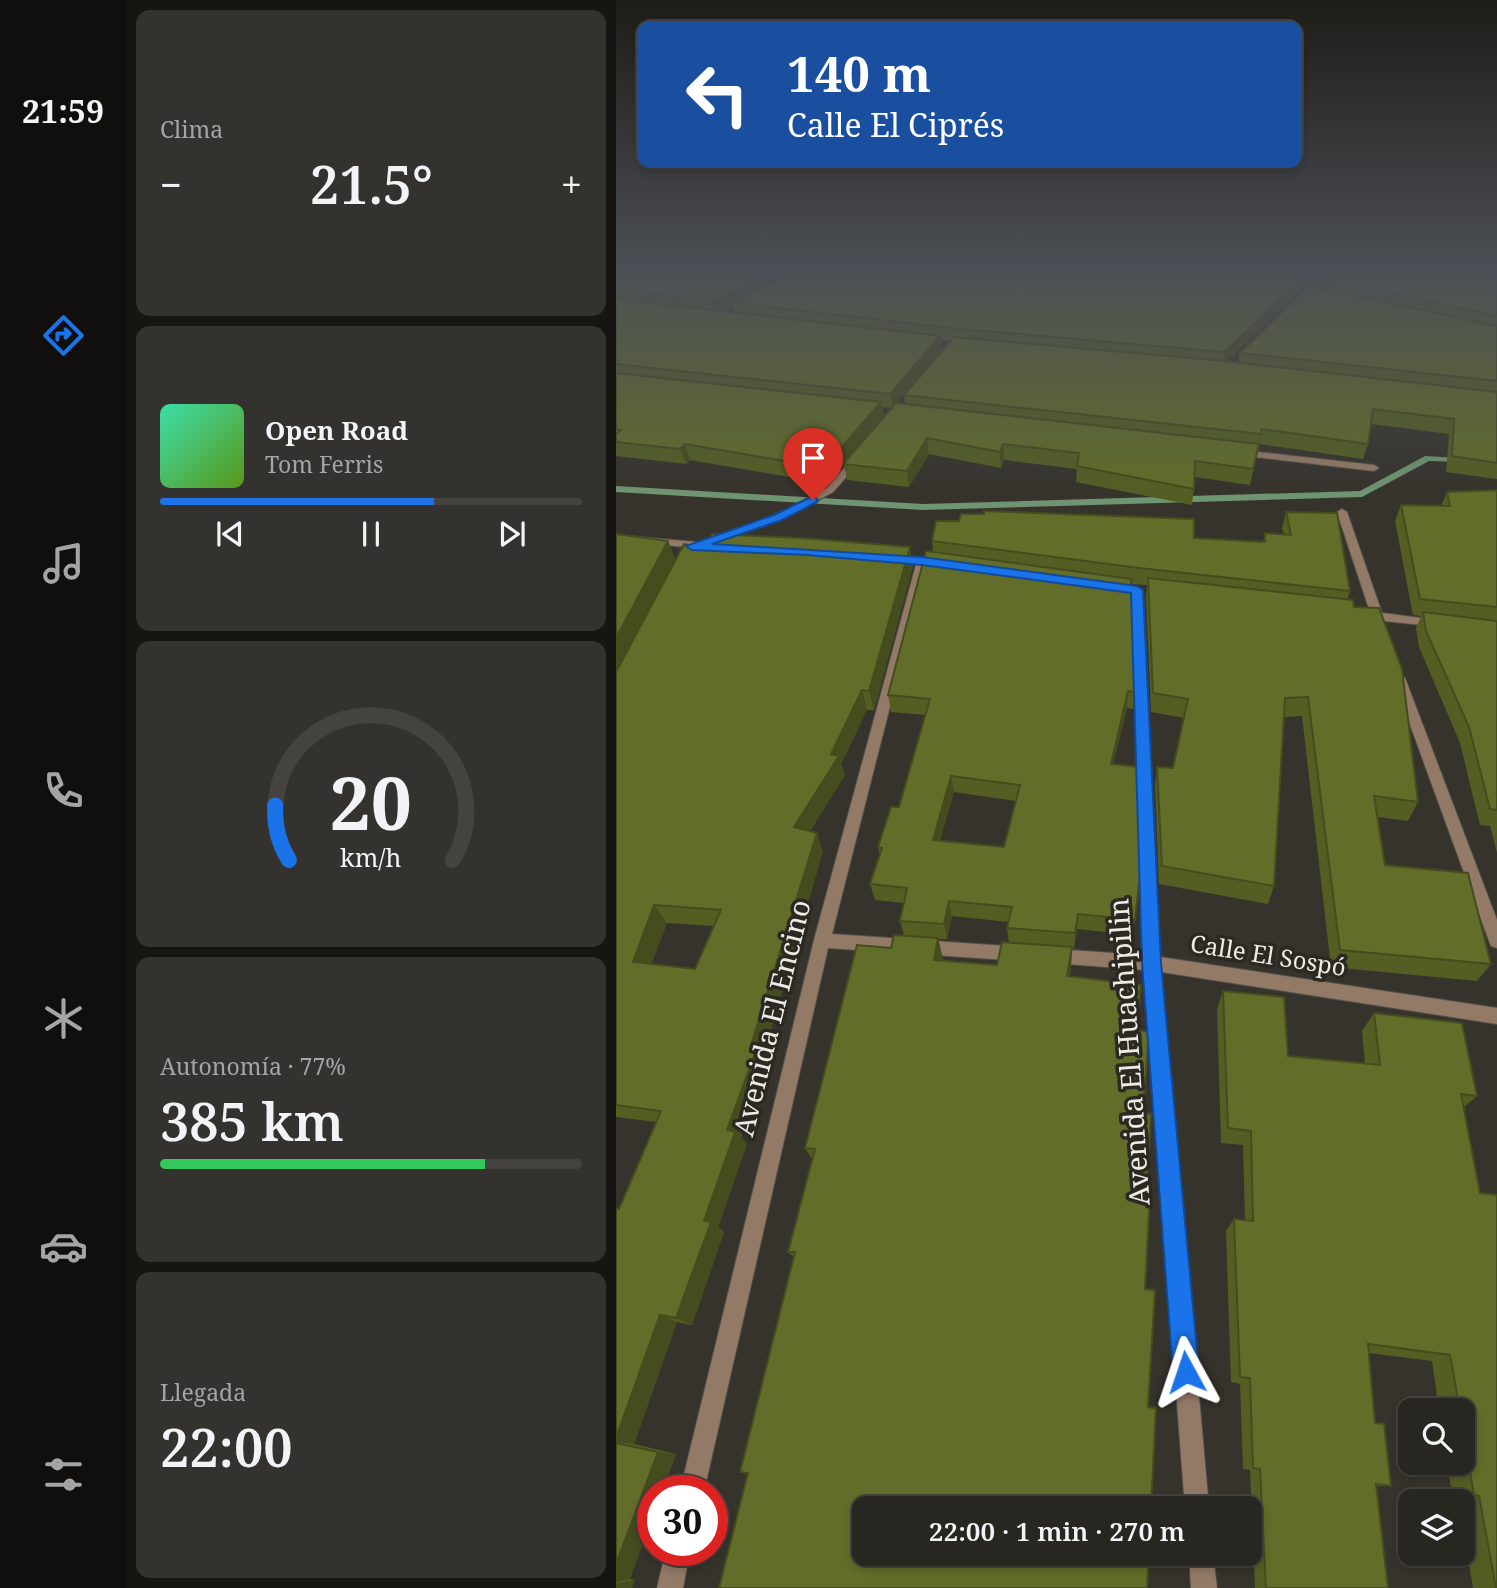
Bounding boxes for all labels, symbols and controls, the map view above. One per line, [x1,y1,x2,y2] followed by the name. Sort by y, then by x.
[787,40,931,106] text: 140 m
[672,49,763,140] icon: left
[22,89,104,132] text: 21:59
[787,103,1004,146] text: Calle El Ciprés
[160,113,223,145] text: Clima
[310,148,433,219] text: 21.5°
[160,158,182,210] text: −
[561,158,582,210] text: +
[39,311,88,360] icon: directions
[265,412,408,448] text: Open Road
[783,428,843,500] pin
[794,439,832,477] icon: arrive
[265,448,383,480] text: Tom Ferris
[211,515,249,553] icon: previous
[352,515,390,553] icon: pause
[493,515,531,553] icon: next
[39,539,88,588] icon: music
[330,752,412,851] text: 20
[39,766,88,815] icon: phone
[340,840,402,874] text: km/h
[723,896,819,1140] street label: Avenida El Encino
[1098,897,1158,1207] street label: Avenida El Huachipilin
[1188,926,1348,983] street label: Calle El Sospó
[39,994,88,1043] icon: climate
[160,1050,346,1082] text: Autonomía · 77%
[160,1085,344,1156] text: 385 km
[39,1222,88,1271] icon: car
[1149,1335,1223,1409] position arrow
[160,1376,246,1408] text: Llegada
[1398,1398,1475,1566] map controls
[1398,1398,1475,1475] button: search
[160,1411,293,1482] text: 22:00
[39,1450,88,1499] icon: filters
[637,1475,728,1566] speed limit sign: 30
[1398,1489,1475,1566] button: layers
[929,1513,1185,1549] text: 22:00 · 1 min · 270 m

